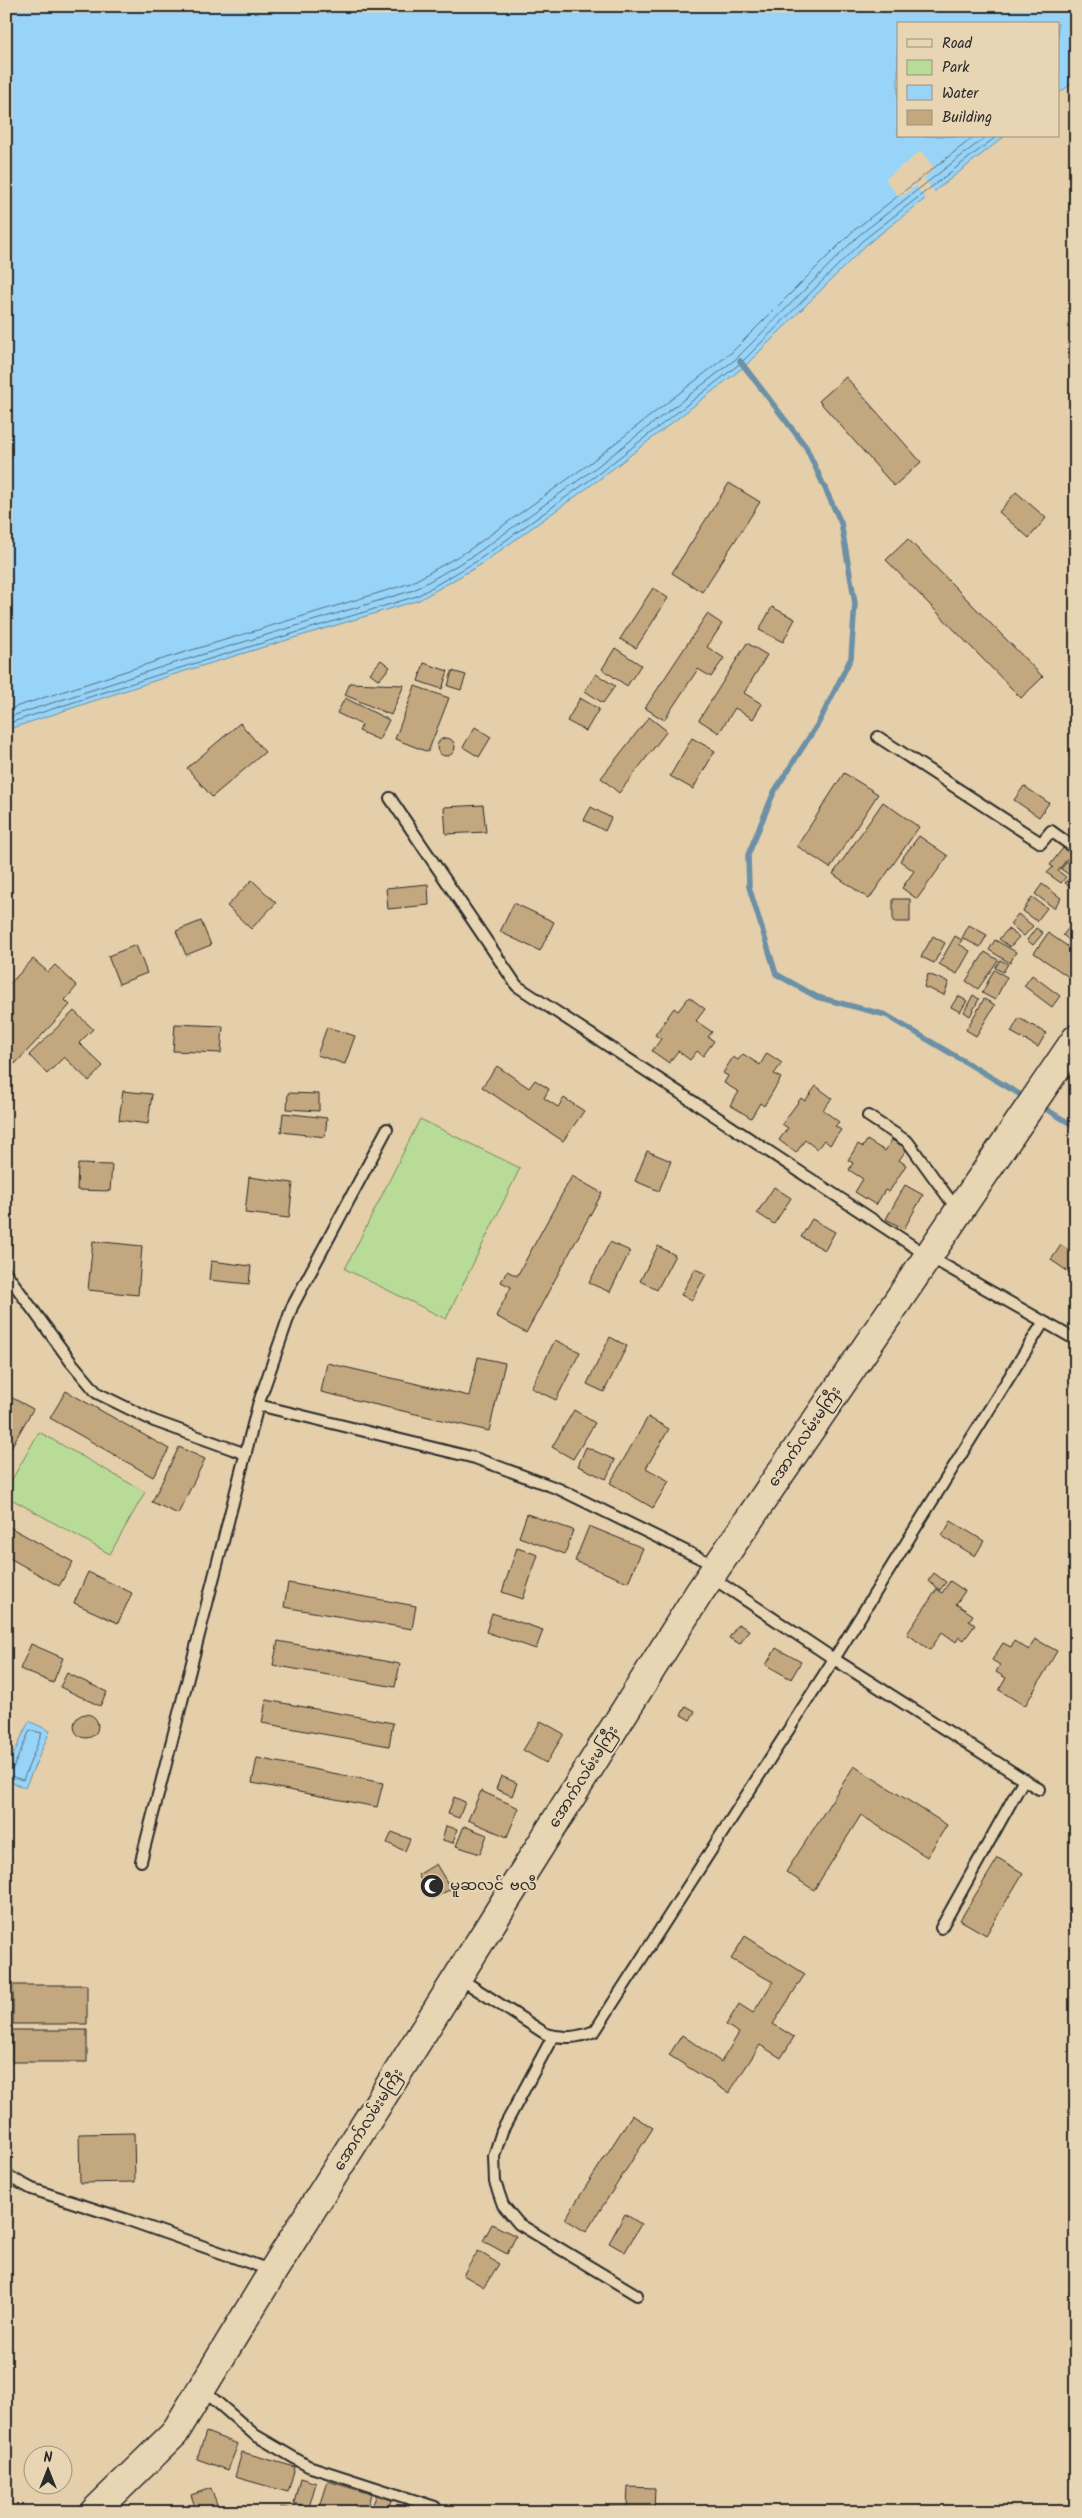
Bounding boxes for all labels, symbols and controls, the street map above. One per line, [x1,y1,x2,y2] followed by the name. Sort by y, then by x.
[897,22,1060,138] legend
[942,32,973,56] text: Road
[942,56,970,80] text: Park
[942,82,979,106] text: Water
[942,106,992,130] text: Building
[762,1382,848,1492] street label: အောက်လမ်းမကြီး
[543,1721,625,1833] street label: အောက်လမ်းမကြီး
[419,1873,445,1899] mosque icon: မူဆလင် ဗလီ
[450,1874,537,1898] place label: မူဆလင် ဗလီ
[328,2064,410,2176] street label: အောက်လမ်းမကြီး
[22,2446,72,2496] north arrow
[44,2447,53,2469] text: N

